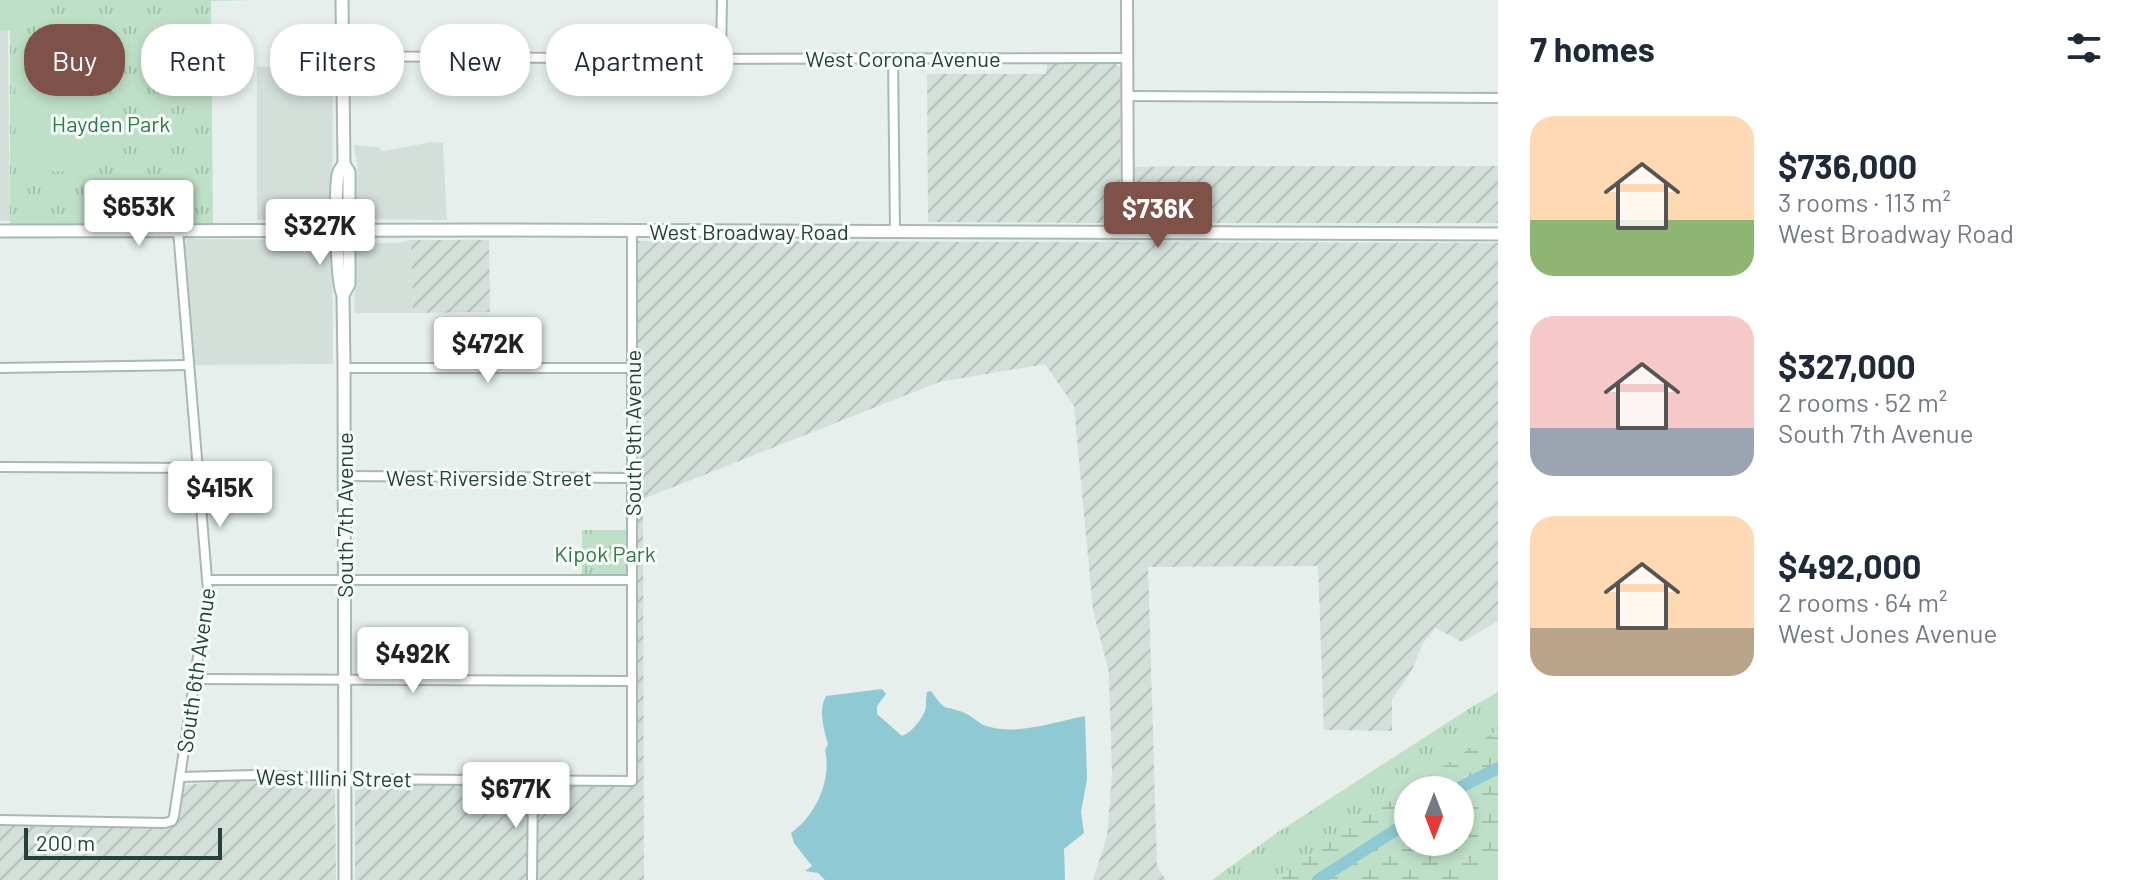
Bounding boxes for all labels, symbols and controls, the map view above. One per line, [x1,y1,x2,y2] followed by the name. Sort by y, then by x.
[24,24,125,96] chip: Buy
[141,24,254,96] chip: Rent
[270,24,404,96] chip: Filters
[420,24,530,96] chip: New
[546,24,733,96] chip: Apartment
[2062,26,2106,70] icon: filters
[1530,28,1655,69] text: 7 homes
[805,45,1001,71] street label: West Corona Avenue
[52,110,170,136] park label: Hayden Park
[1778,145,1917,186] text: $736,000
[1594,148,1690,244] icon: home
[83,180,195,248] pin: $653K
[1102,182,1214,250] pin: $736K
[1778,186,1951,217] text: 3 rooms · 113 m²
[102,190,176,221] text: $653K
[1122,192,1194,223] text: $736K
[264,199,376,267] pin: $327K
[284,209,356,240] text: $327K
[1778,217,2014,248] text: West Broadway Road
[649,218,849,244] street label: West Broadway Road
[432,317,544,385] pin: $472K
[452,327,524,358] text: $472K
[1778,345,1916,386] text: $327,000
[1594,348,1690,444] icon: home
[619,350,645,516] street label: South 9th Avenue
[1778,386,1947,417] text: 2 rooms · 52 m²
[1778,417,1974,448] text: South 7th Avenue
[331,432,357,598] street label: South 7th Avenue
[164,461,276,529] pin: $415K
[386,464,592,490] street label: West Riverside Street
[186,471,254,502] text: $415K
[554,540,656,566] park label: Kipok Park
[1778,545,1921,586] text: $492,000
[1594,548,1690,644] icon: home
[171,586,219,754] street label: South 6th Avenue
[1778,586,1948,617] text: 2 rooms · 64 m²
[1778,617,1997,648] text: West Jones Avenue
[357,627,469,695] pin: $492K
[375,637,451,668] text: $492K
[460,762,572,830] pin: $677K
[256,763,412,791] street label: West Illini Street
[481,772,551,803] text: $677K
[1394,776,1474,856] north arrow
[1394,776,1474,856] map controls
[24,824,222,860] scale bar
[36,829,95,855] text: 200 m

